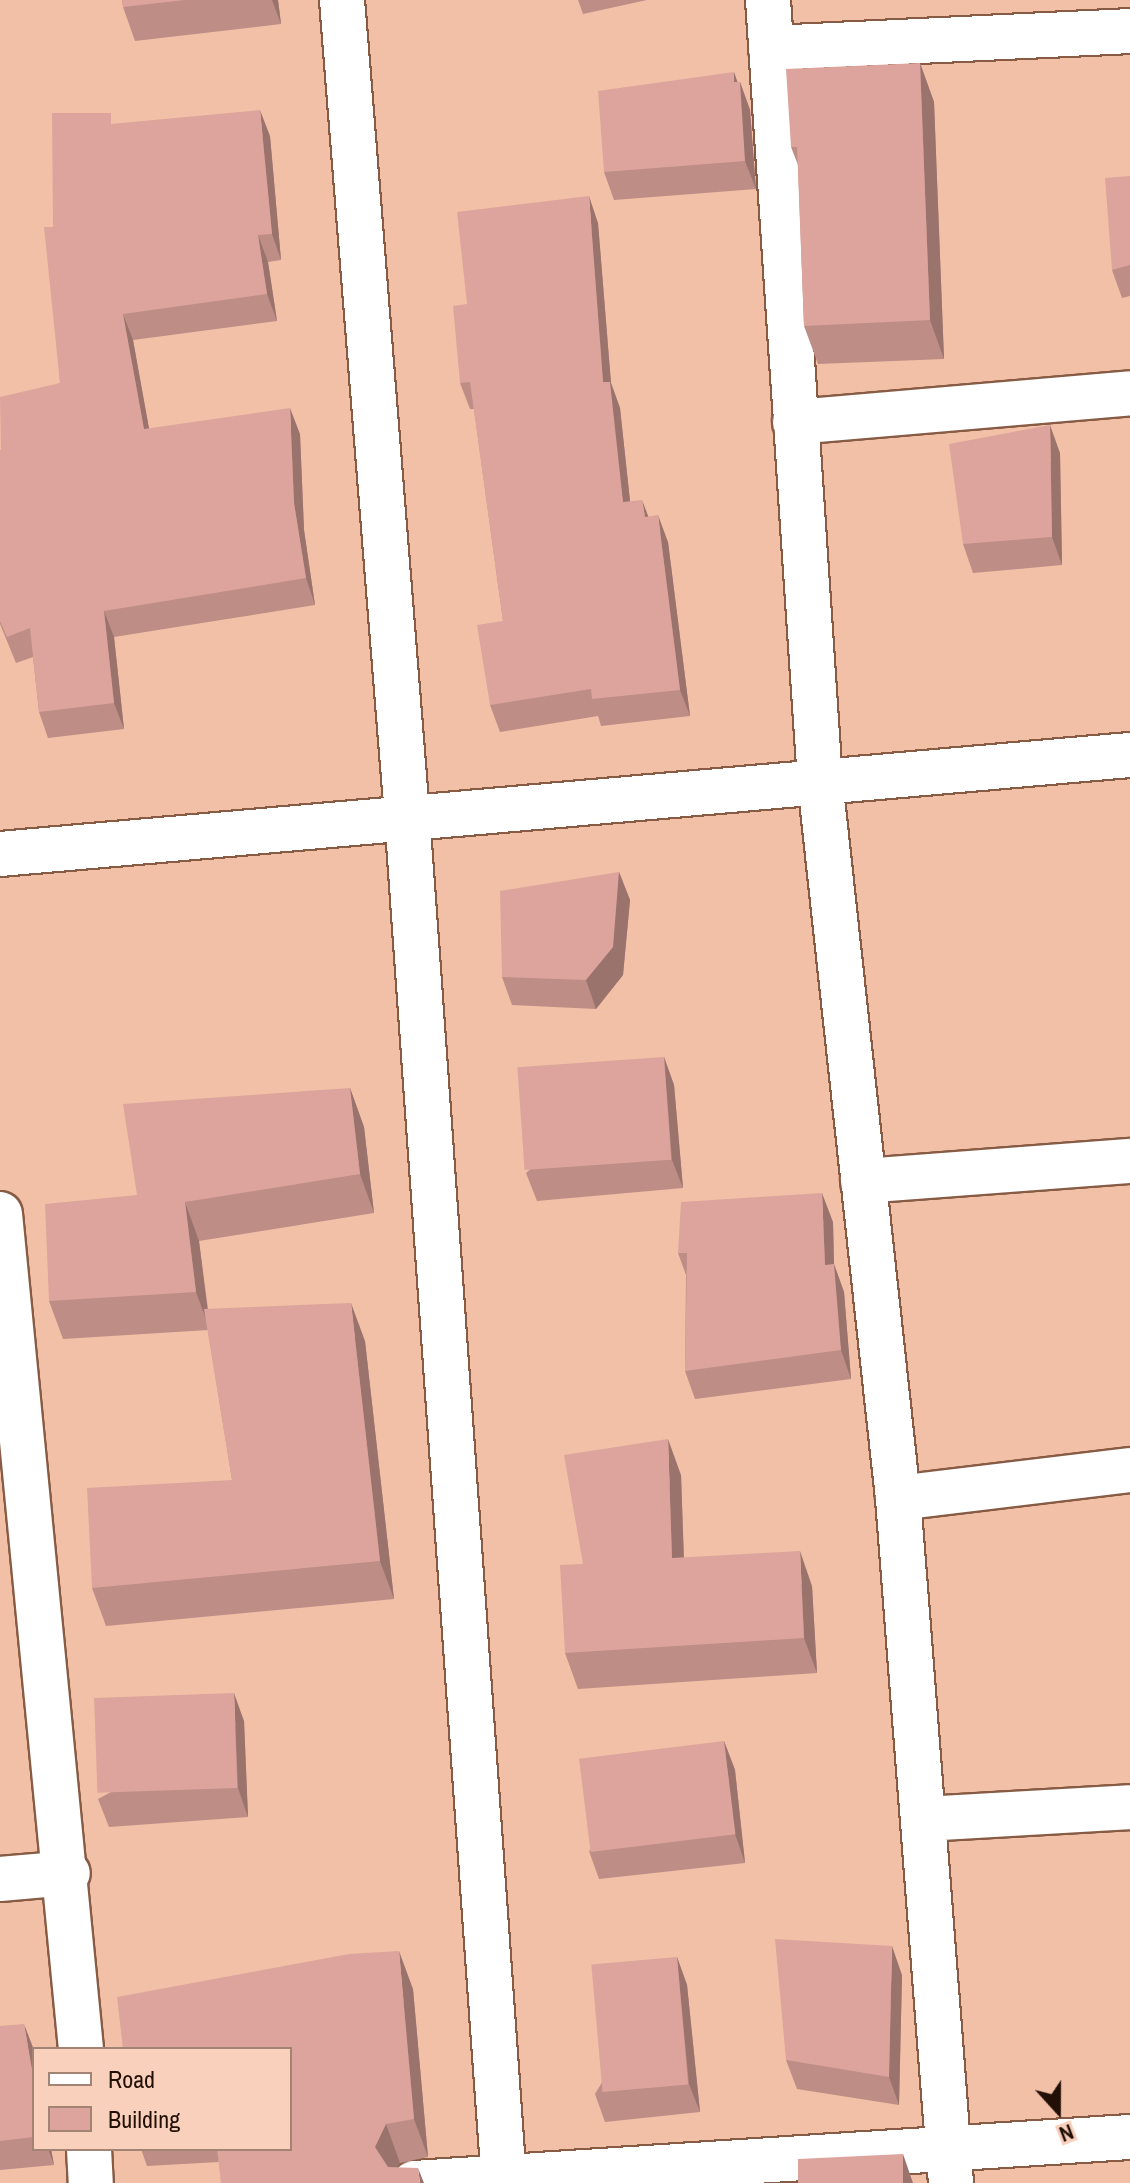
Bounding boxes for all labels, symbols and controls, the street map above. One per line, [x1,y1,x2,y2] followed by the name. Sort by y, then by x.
[32,2047,292,2151] legend
[108,2063,155,2095] text: Road
[1018,2071,1098,2151] north arrow
[108,2103,180,2135] text: Building
[1055,2117,1078,2150] text: N

